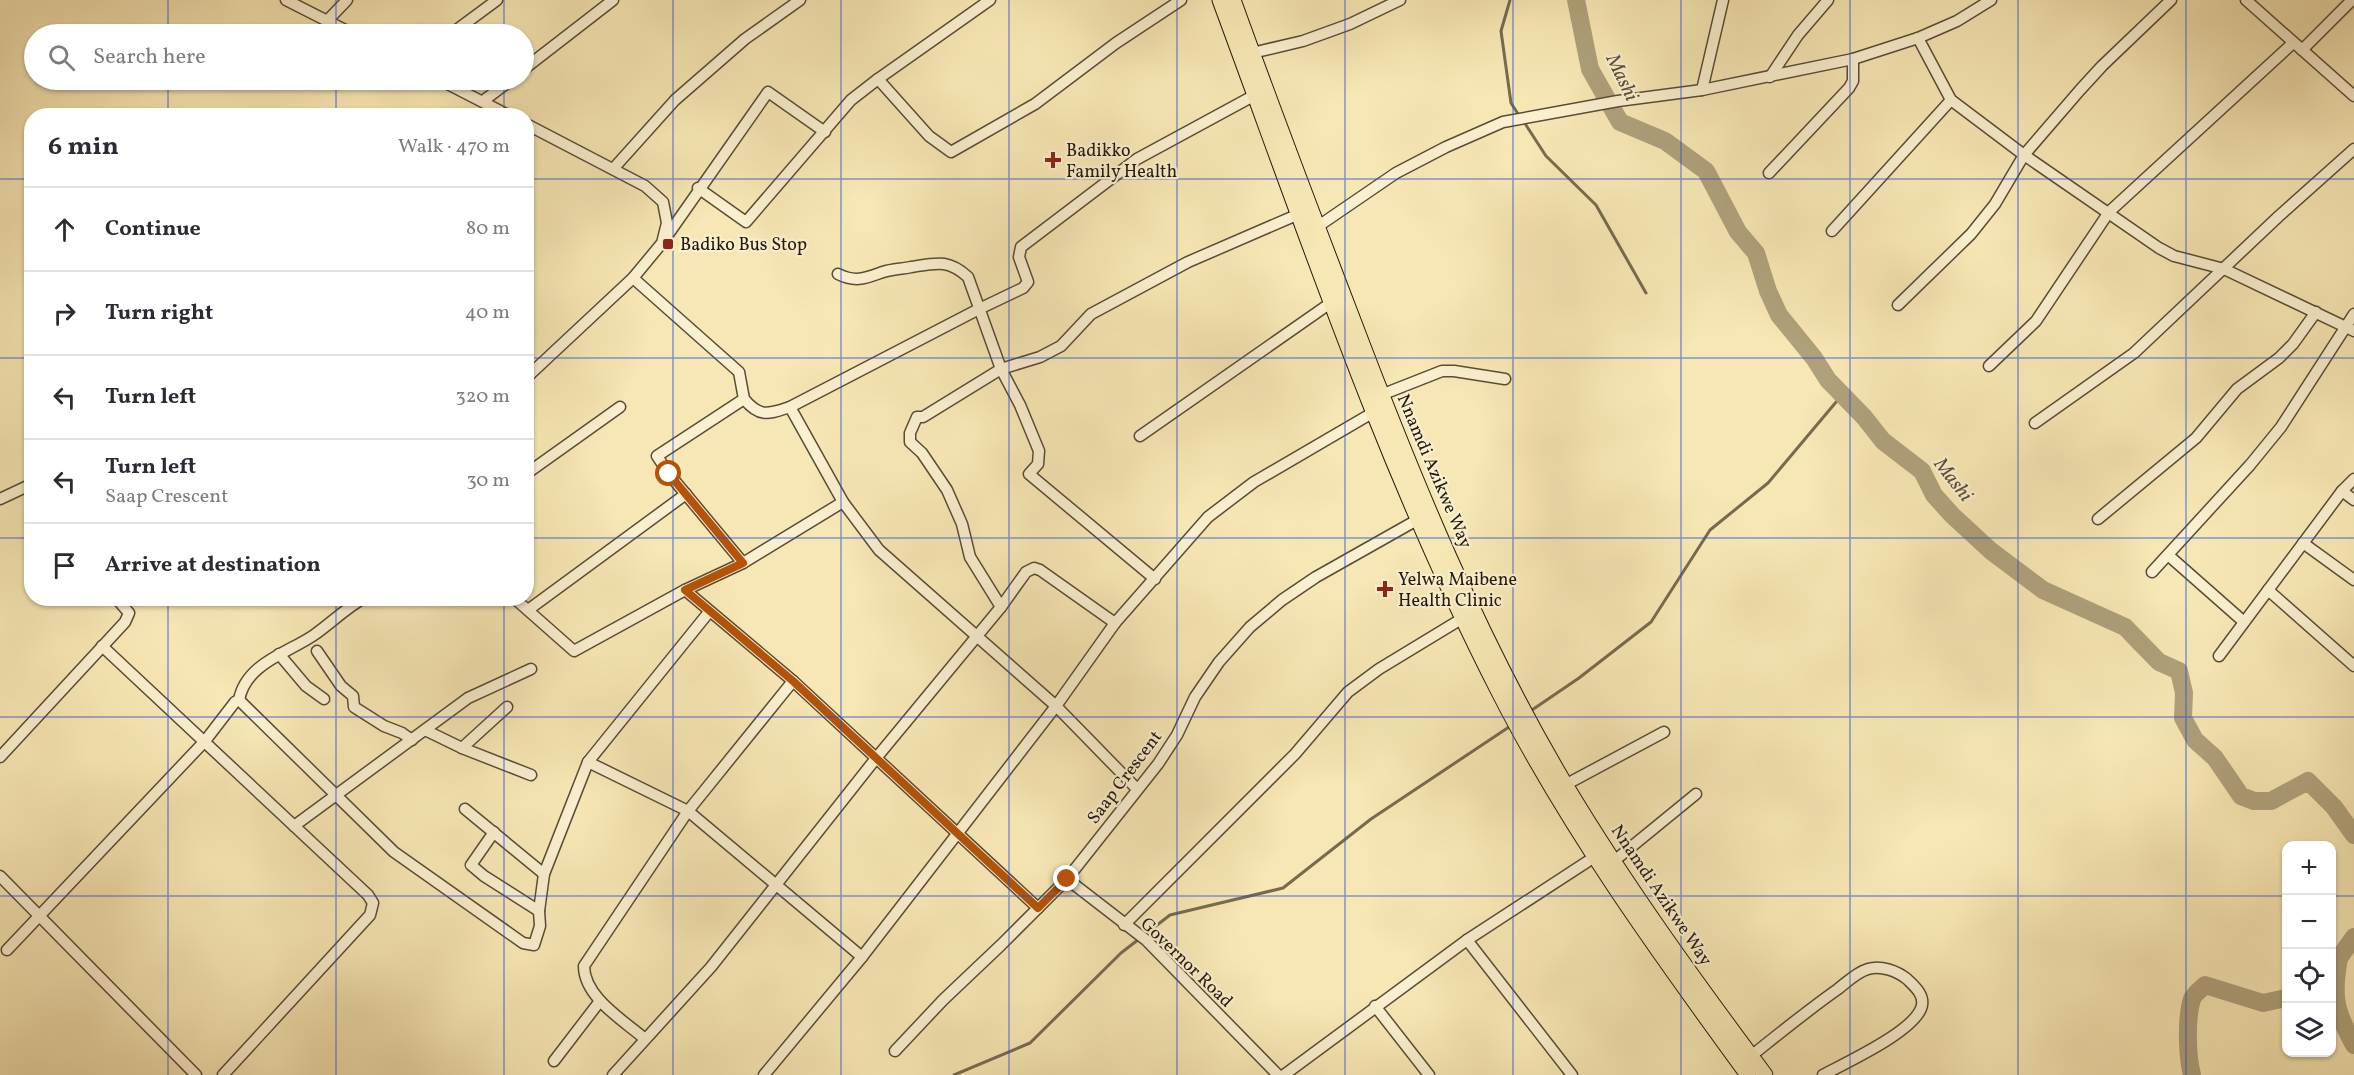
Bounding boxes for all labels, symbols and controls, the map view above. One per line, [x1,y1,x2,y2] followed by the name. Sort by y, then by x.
[24,24,534,90] search box
[45,41,78,74] icon: search
[93,42,206,73] text: Search here
[1597,49,1645,107] water label: Mashi
[48,129,119,165] text: 6 min
[398,133,510,161] text: Walk · 470 m
[1066,139,1177,185] place label: Badikko Family Health
[1044,151,1062,169] marker: Badikko Family Health
[48,213,81,246] icon: ahead
[105,214,201,245] text: Continue
[466,215,510,243] text: 80 m
[680,233,807,258] place label: Badiko Bus Stop
[661,237,675,251] marker: Badiko Bus Stop
[48,297,81,330] icon: right
[105,298,213,329] text: Turn right
[465,299,510,327] text: 40 m
[48,381,81,414] icon: left
[105,382,196,413] text: Turn left
[455,383,510,411] text: 320 m
[1390,391,1478,553] street label: Nnamdi Azikwe Way
[105,452,196,483] text: Turn left
[1926,452,1979,509] water label: Mashi
[655,460,681,486] route start
[48,465,81,498] icon: left
[466,467,510,495] text: 30 m
[105,483,228,511] text: Saap Crescent
[48,549,81,582] icon: arrive
[105,550,321,581] text: Arrive at destination
[1398,568,1517,614] place label: Yelwa Maibene Health Clinic
[1376,580,1394,598] marker: Yelwa Maibene Health Clinic
[1082,726,1169,830] street label: Saap Crescent
[1604,820,1718,972] street label: Nnamdi Azikwe Way
[2282,841,2336,1057] map controls
[2282,841,2336,895] button: +
[1053,865,1079,891] route end
[2282,895,2336,949] button: −
[1134,912,1238,1014] street label: Governor Road
[2282,949,2336,1003] button: locate
[2282,1003,2336,1057] button: layers

